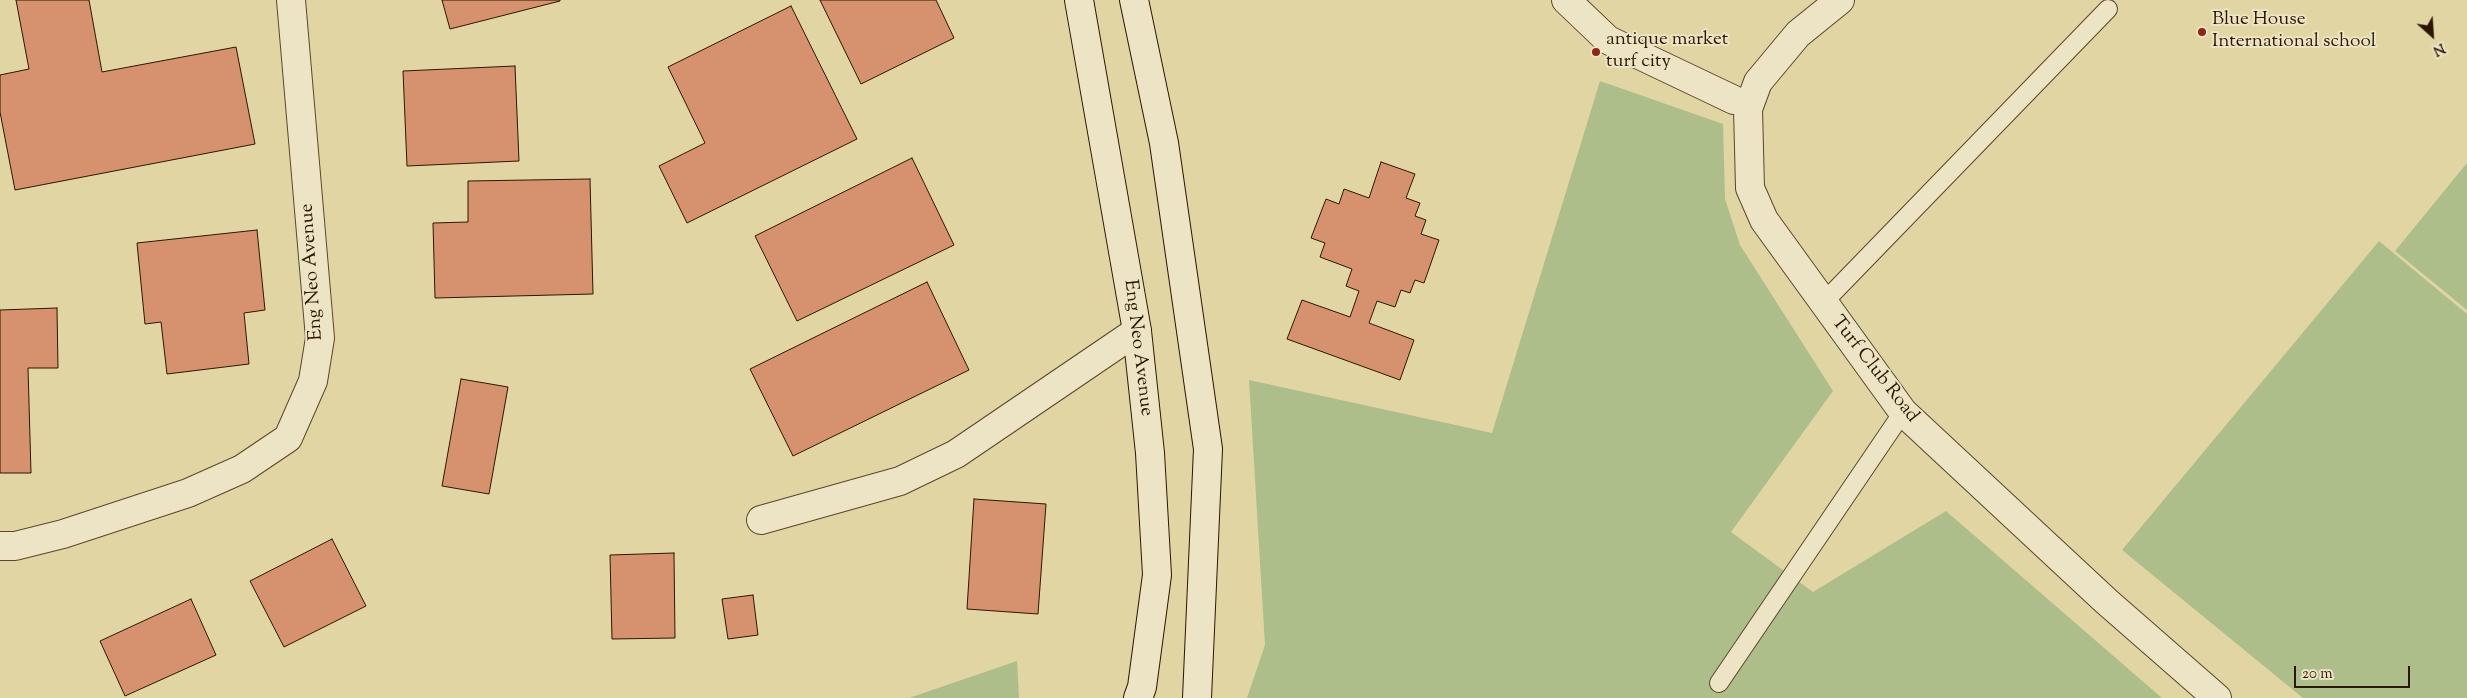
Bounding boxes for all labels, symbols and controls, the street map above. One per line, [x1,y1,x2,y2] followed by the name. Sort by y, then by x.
[2212,10,2376,54] place label: Blue House International school
[2407,10,2457,60] north arrow
[2196,26,2208,38] marker: Blue House International school
[1606,30,1728,74] place label: antique market turf city
[2429,37,2448,60] text: N
[1590,46,1602,58] marker: antique market turf city
[297,203,329,341] street label: Eng Neo Avenue
[1117,278,1157,418] street label: Eng Neo Avenue
[1825,312,1923,428] street label: Turf Club Road
[2297,656,2413,688] scale bar
[2302,664,2333,685] text: 20 m

